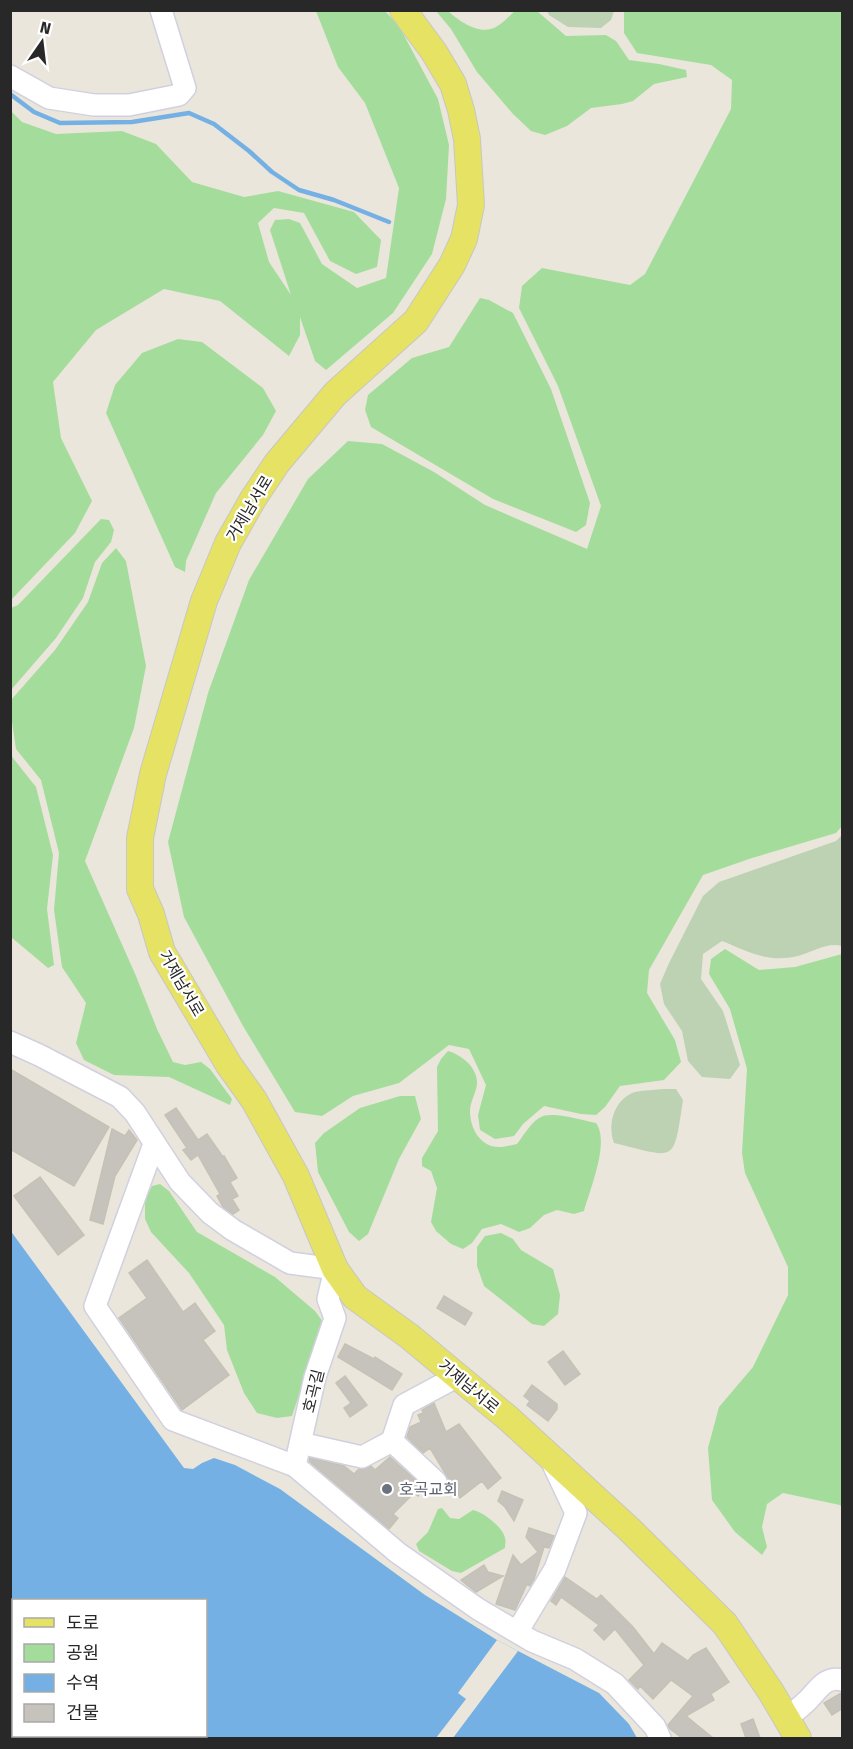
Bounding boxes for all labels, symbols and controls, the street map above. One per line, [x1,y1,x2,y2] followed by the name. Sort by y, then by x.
[12,12,72,72] north arrow
[38,17,53,38] text: N
[222,472,277,545] street label: 거제남서로
[155,947,208,1020] street label: 거제남서로
[434,1355,503,1417] street label: 거제남서로
[299,1367,328,1415] street label: 호곡길
[399,1480,458,1499] place label: 호곡교회
[380,1482,394,1496] marker: 호곡교회
[12,1599,207,1737] legend
[66,1612,99,1634] text: 도로
[66,1642,99,1664] text: 공원
[66,1672,99,1694] text: 수역
[66,1702,99,1724] text: 건물

